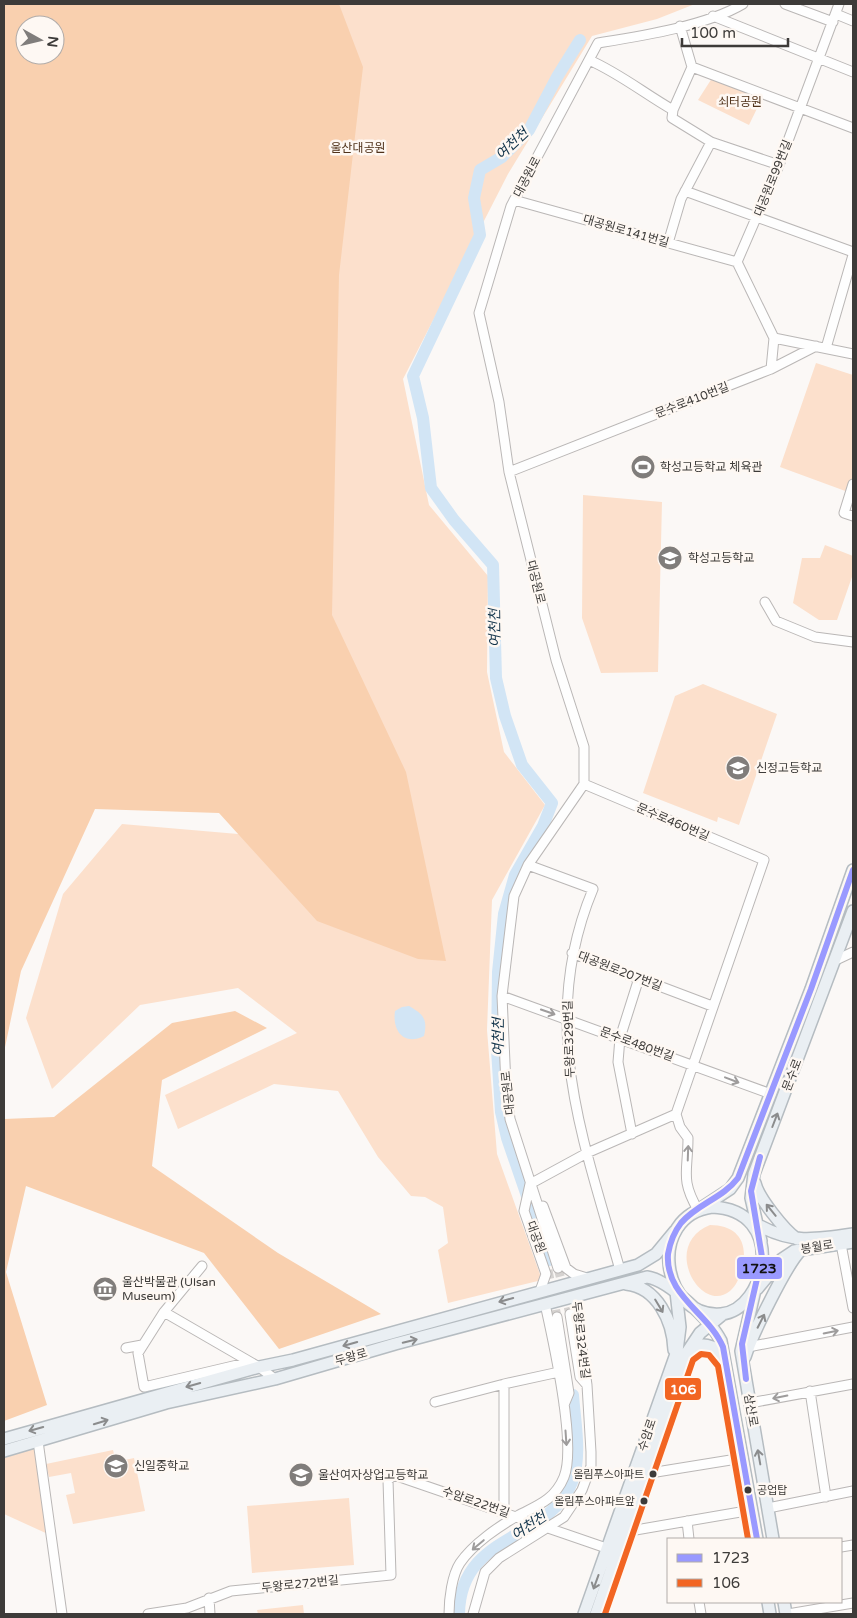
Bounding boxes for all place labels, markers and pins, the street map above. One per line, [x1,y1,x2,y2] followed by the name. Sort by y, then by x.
[630,454,656,480] sports icon: 학성고등학교 체육관
[660,460,762,474] place label: 학성고등학교 체육관
[657,545,683,571] school or university icon: 학성고등학교
[688,551,754,565] place label: 학성고등학교
[725,755,751,781] school or university icon: 신정고등학교
[756,761,822,775] place label: 신정고등학교
[122,1275,216,1303] place label: 울산박물관 (Ulsan Museum)
[92,1276,118,1302] museum icon: 울산박물관 (Ulsan Museum)
[103,1453,129,1479] school or university icon: 신일중학교
[134,1459,189,1473] place label: 신일중학교
[288,1462,314,1488] school or university icon: 울산여자상업고등학교
[318,1468,428,1482] place label: 울산여자상업고등학교
[573,1468,644,1481] place label: 올림푸스아파트
[648,1469,658,1479] marker: 올림푸스아파트
[757,1484,787,1497] place label: 공업탑
[743,1485,753,1495] marker: 공업탑
[554,1495,635,1508] place label: 올림푸스아파트앞
[639,1496,649,1506] marker: 올림푸스아파트앞

